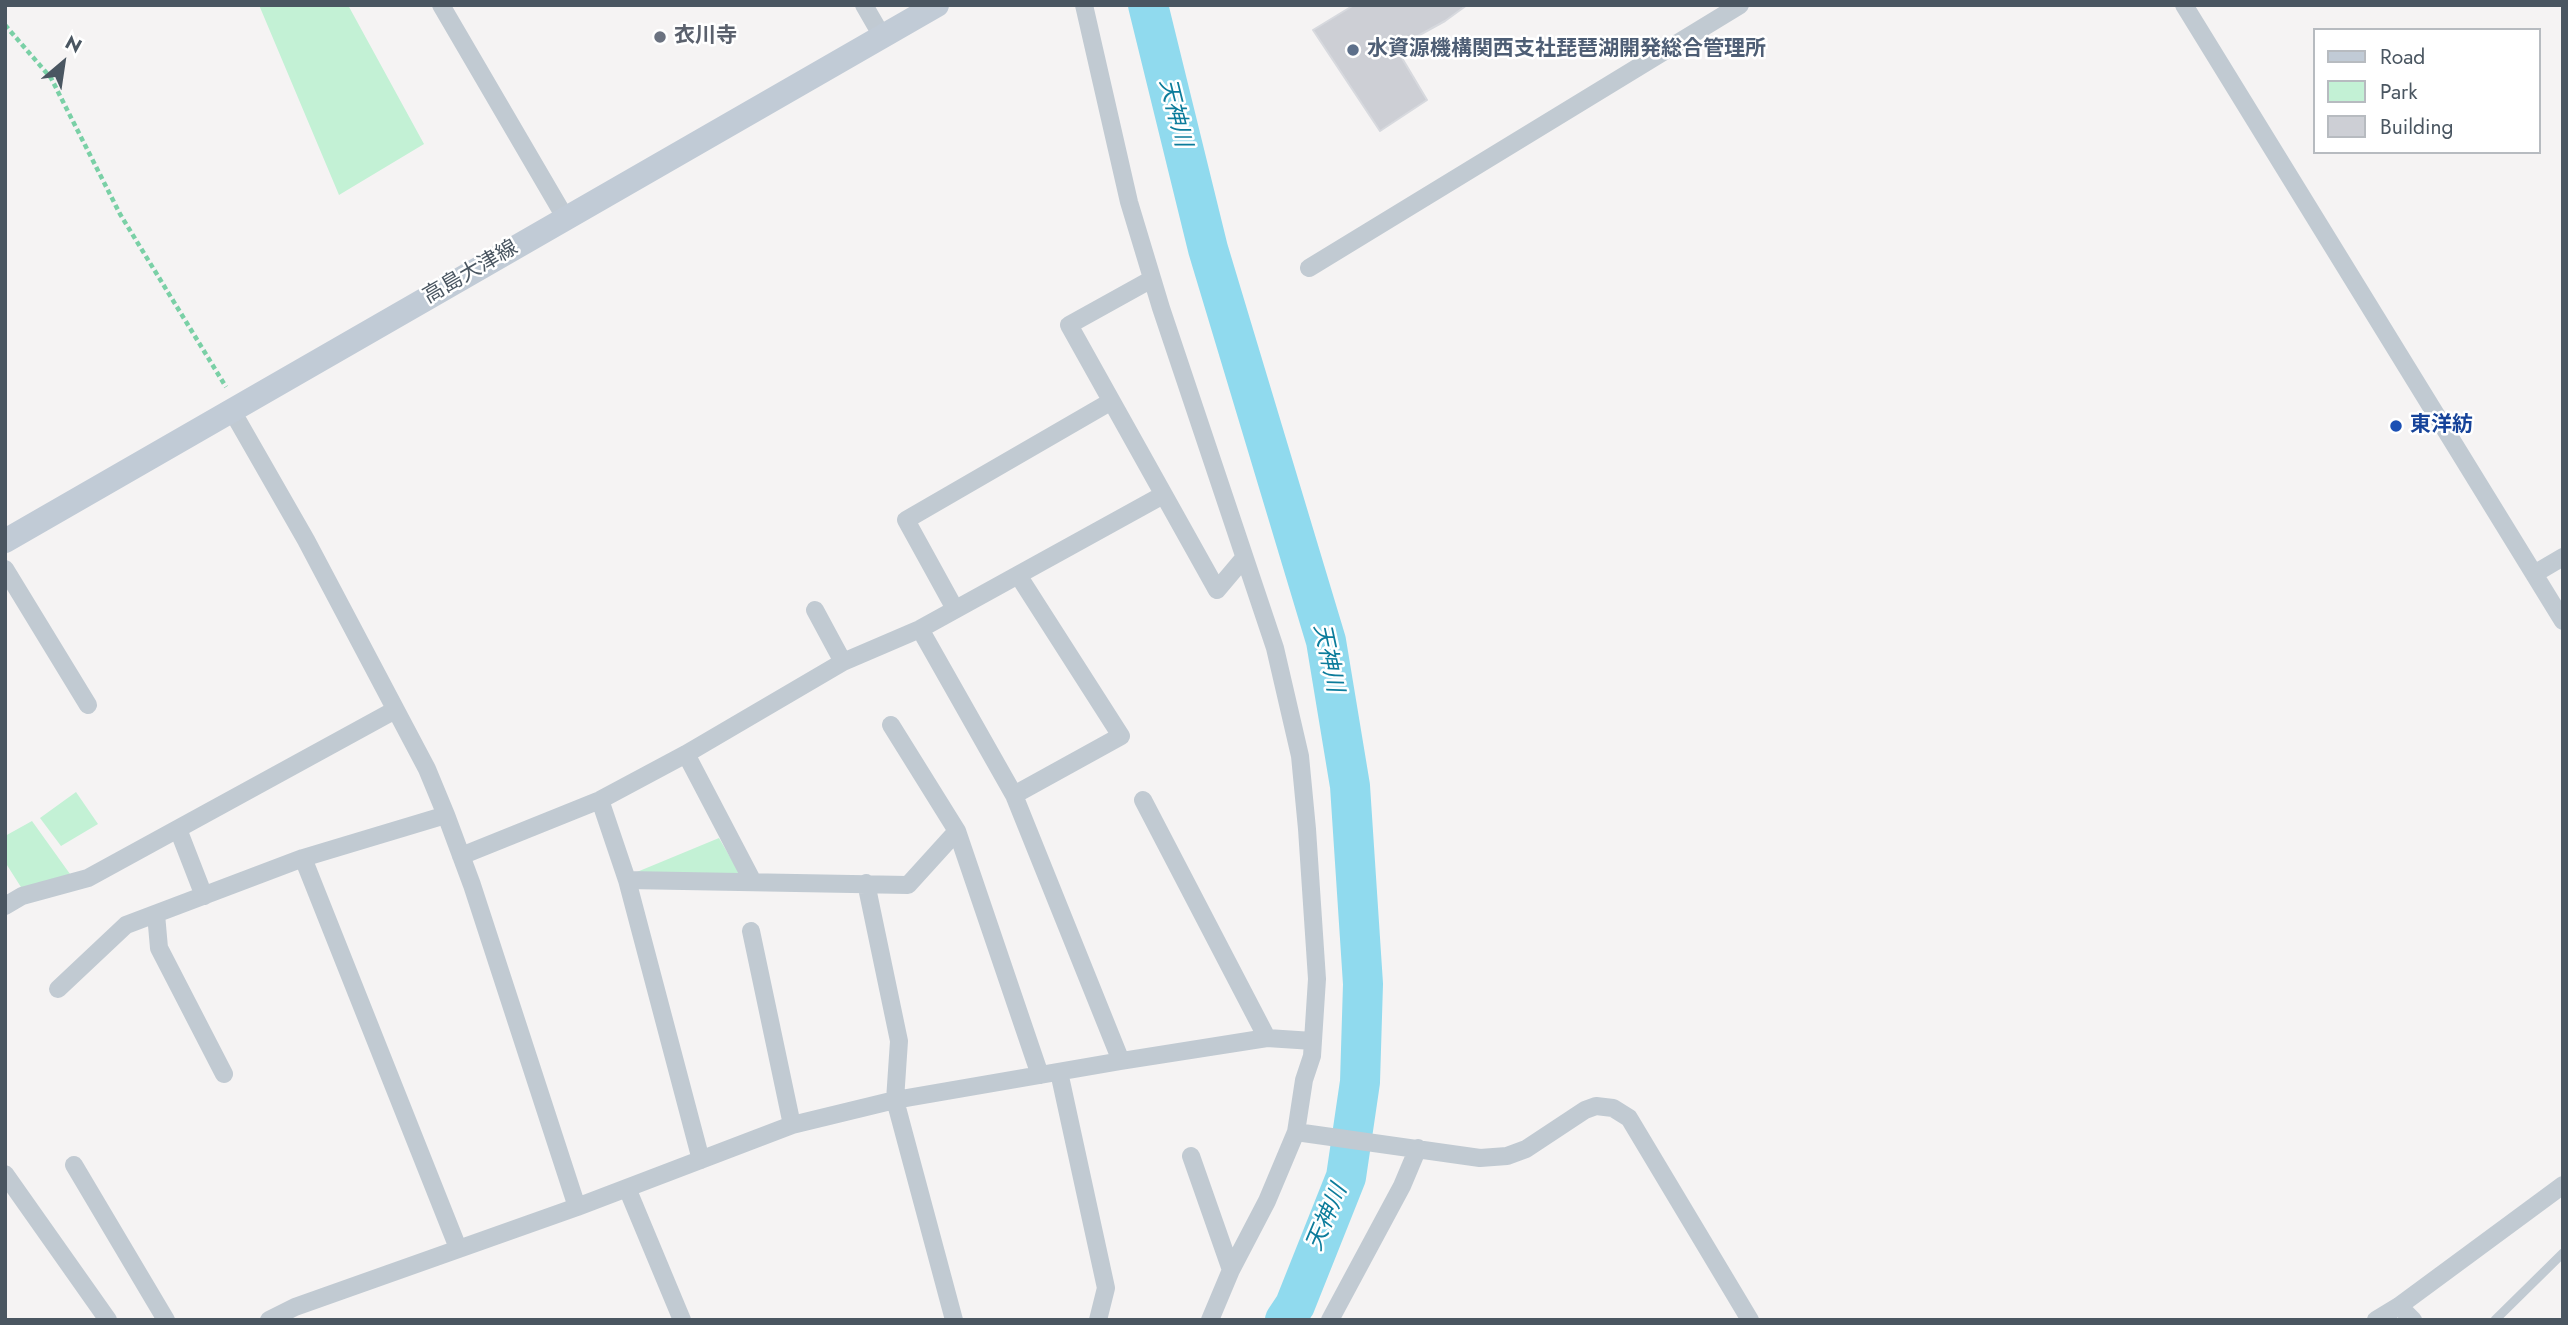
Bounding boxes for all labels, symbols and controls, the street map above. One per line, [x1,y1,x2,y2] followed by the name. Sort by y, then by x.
[674,24,737,50] place label: 衣川寺
[28,28,98,98] north arrow
[2312,28,2540,154] legend
[60,29,87,60] text: N
[652,29,668,45] marker: 衣川寺
[1367,37,1766,63] place label: 水資源機構関西支社琵琶湖開発総合管理所
[1345,42,1361,58] marker: 水資源機構関西支社琵琶湖開発総合管理所
[2380,42,2425,72] text: Road
[1152,76,1196,150] water label: 天神川
[2380,77,2417,107] text: Park
[2380,112,2453,142] text: Building
[419,236,523,310] street label: 高島大津線
[2410,413,2473,439] place label: 東洋紡
[2388,418,2404,434] marker: 東洋紡
[1306,621,1348,695] water label: 天神川
[1302,1181,1354,1255] water label: 天神川

